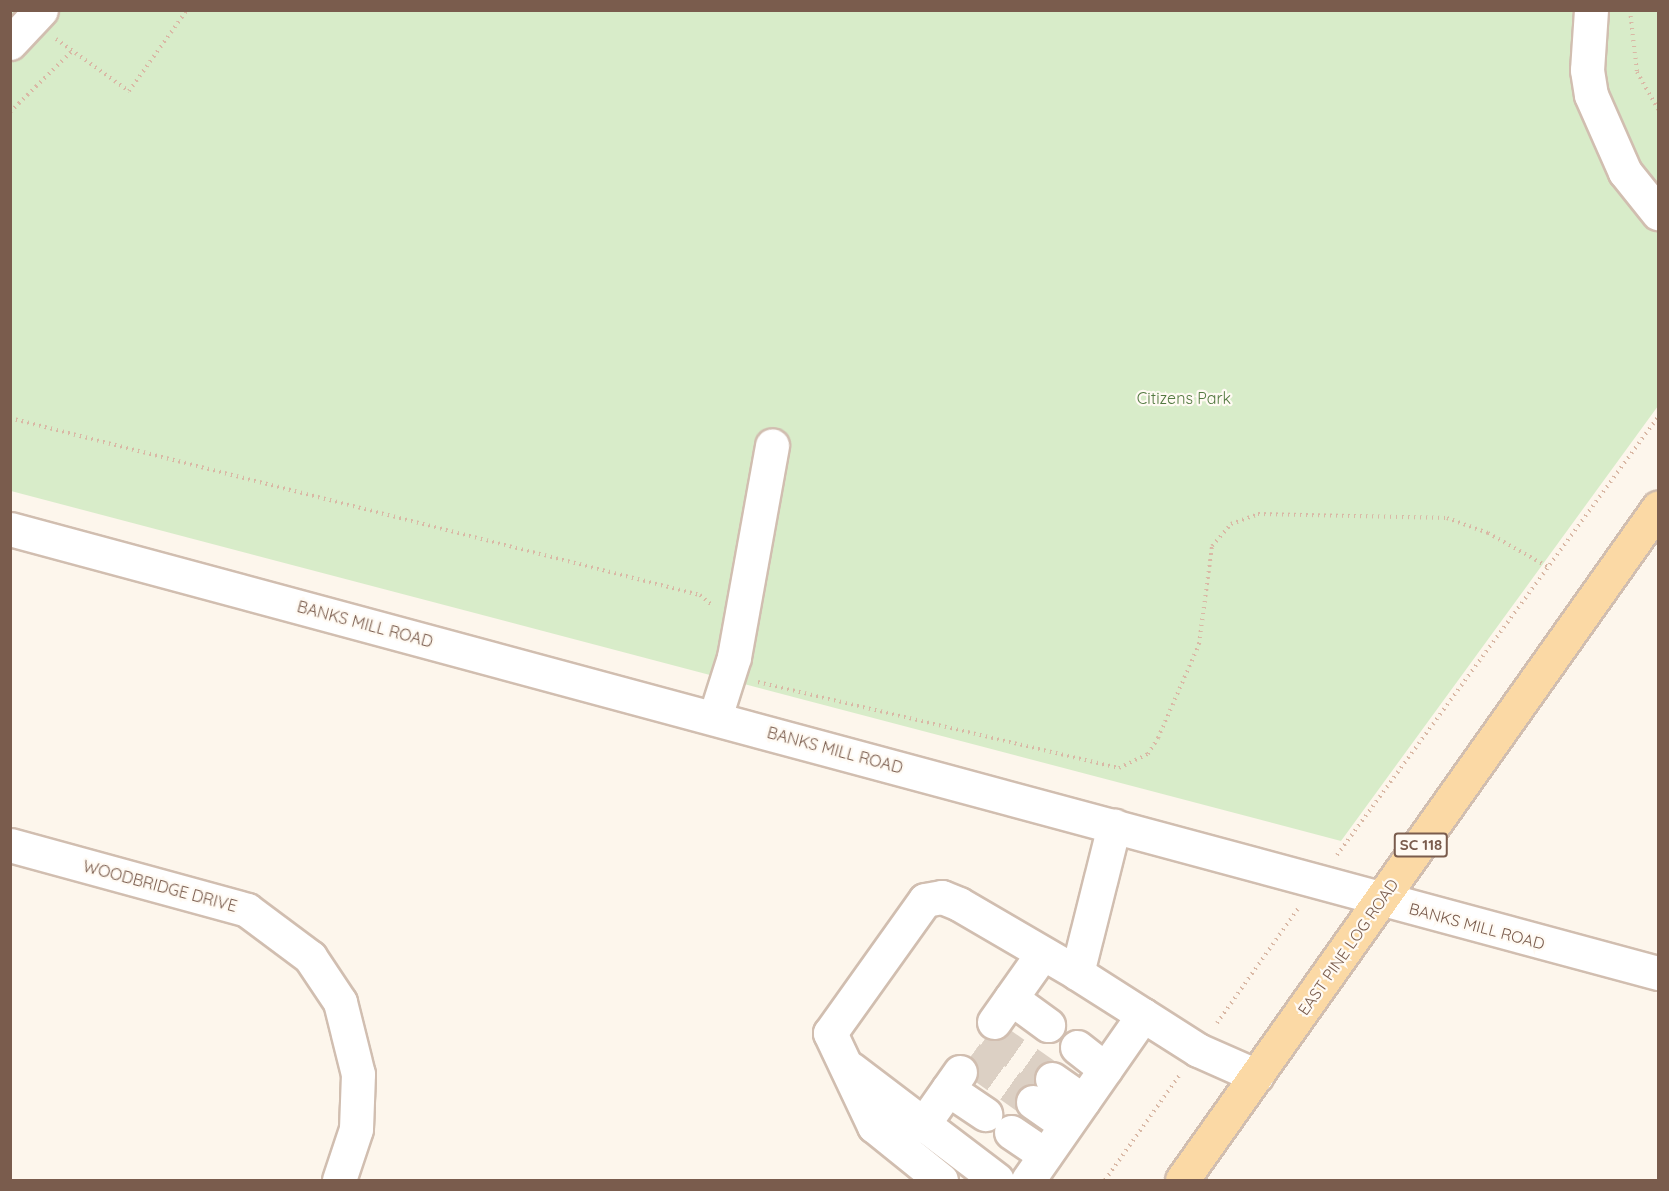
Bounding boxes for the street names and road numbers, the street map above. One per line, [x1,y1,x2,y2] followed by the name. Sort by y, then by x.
[295,597,435,651] street label: BANKS MILL ROAD
[765,723,905,777] street label: BANKS MILL ROAD
[1392,833,1450,857] road number: SC 118
[81,856,239,916] street label: WOODBRIDGE DRIVE
[1294,875,1402,1019] street label: EAST PINE LOG ROAD
[1407,899,1547,953] street label: BANKS MILL ROAD

